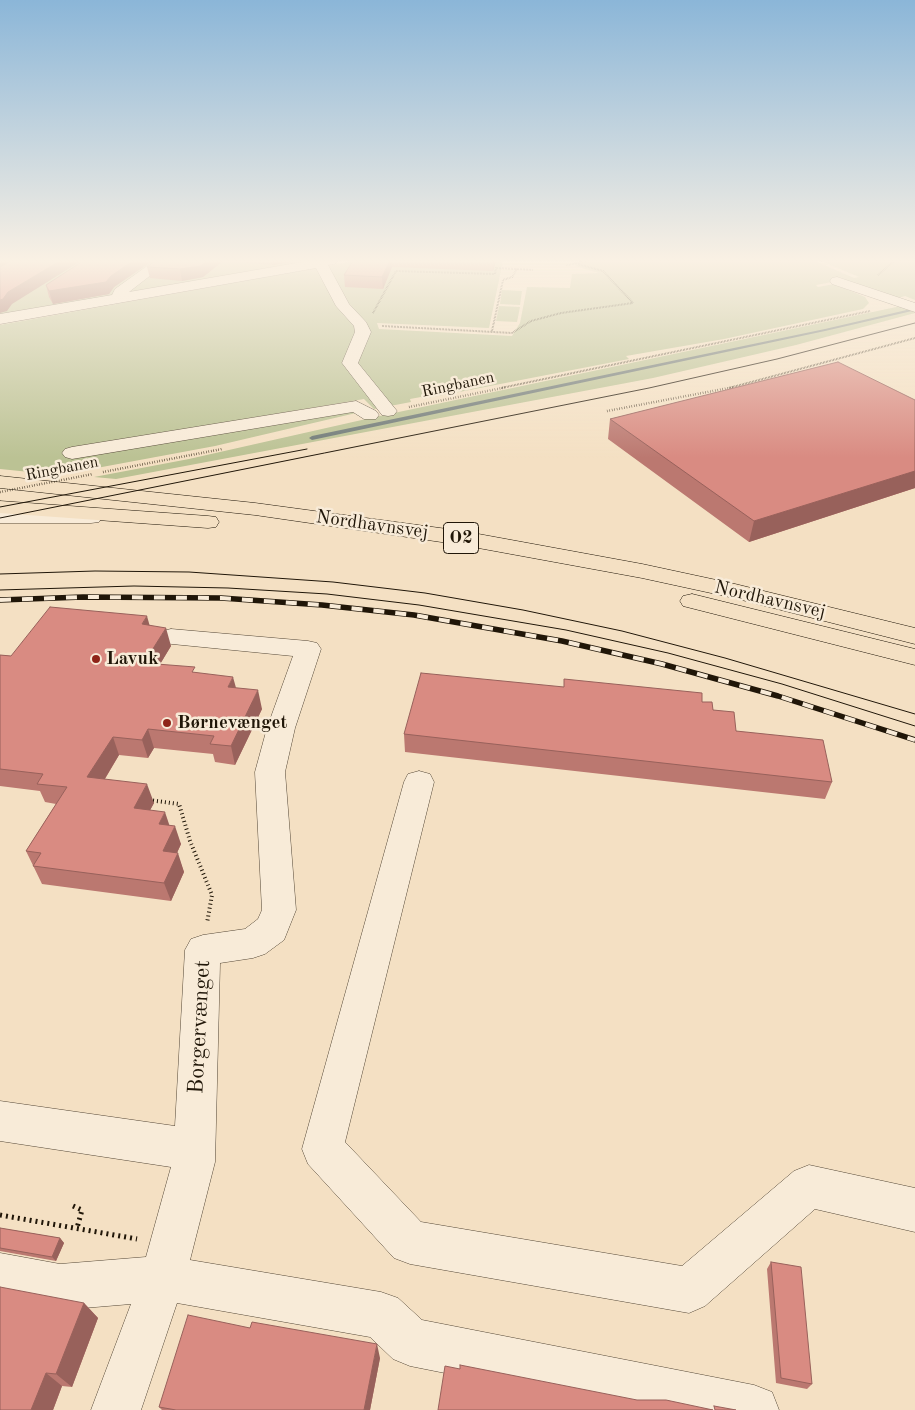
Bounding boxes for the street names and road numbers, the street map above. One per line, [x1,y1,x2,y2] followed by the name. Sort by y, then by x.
[420,368,496,402] street label: Ringbanen
[24,453,100,485] street label: Ringbanen
[314,506,430,544] street label: Nordhavnsvej
[444,522,478,554] road number: O2
[712,576,828,624] street label: Nordhavnsvej
[183,959,217,1095] street label: Borgervænget

